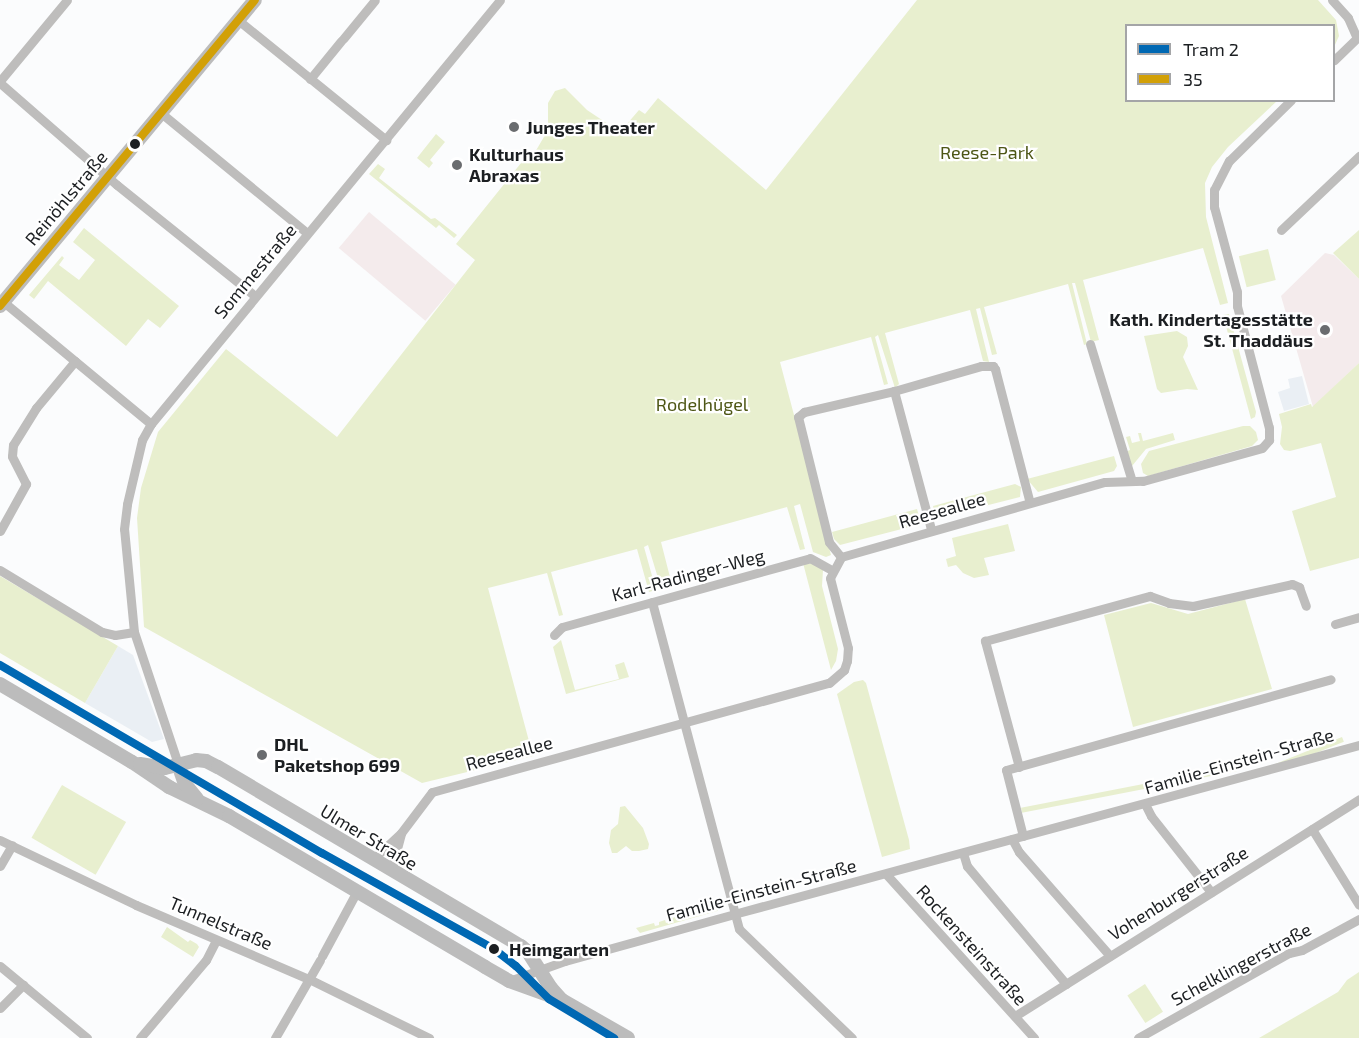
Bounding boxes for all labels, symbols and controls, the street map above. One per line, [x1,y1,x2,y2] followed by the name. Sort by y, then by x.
[1125,24,1335,102] legend
[1183,38,1239,60] text: Tram 2
[1183,68,1203,90] text: 35
[526,116,655,138] place label: Junges Theater
[507,120,521,134] marker: Junges Theater
[129,138,141,150] unlabelled marker
[940,141,1034,163] park label: Reese-Park
[469,144,564,186] place label: Kulturhaus Abraxas
[20,146,112,250] street label: Reinöhlstraße
[450,158,464,172] marker: Kulturhaus Abraxas
[209,219,301,323] street label: Sommestraße
[1109,309,1313,352] place label: Kath. Kindertagesstätte St. Thaddäus
[1318,323,1332,337] marker: Kath. Kindertagesstätte St. Thaddäus
[656,393,748,415] park label: Rodelhügel
[896,487,988,533] street label: Reeseallee
[609,544,767,606] street label: Karl-Radinger-Weg
[1142,724,1336,798] street label: Familie-Einstein-Straße
[463,731,555,775] street label: Reeseallee
[274,734,400,777] place label: DHL Paketshop 699
[255,748,269,762] marker: DHL Paketshop 699
[316,799,422,875] street label: Ulmer Straße
[1104,841,1252,945] street label: Vohenburgerstraße
[663,854,859,926] street label: Familie-Einstein-Straße
[912,880,1032,1010] street label: Rockensteinstraße
[166,892,276,954] street label: Tunnelstraße
[1167,918,1315,1010] street label: Schelklingerstraße
[509,938,609,960] place label: Heimgarten
[484,939,504,959] marker: Heimgarten

